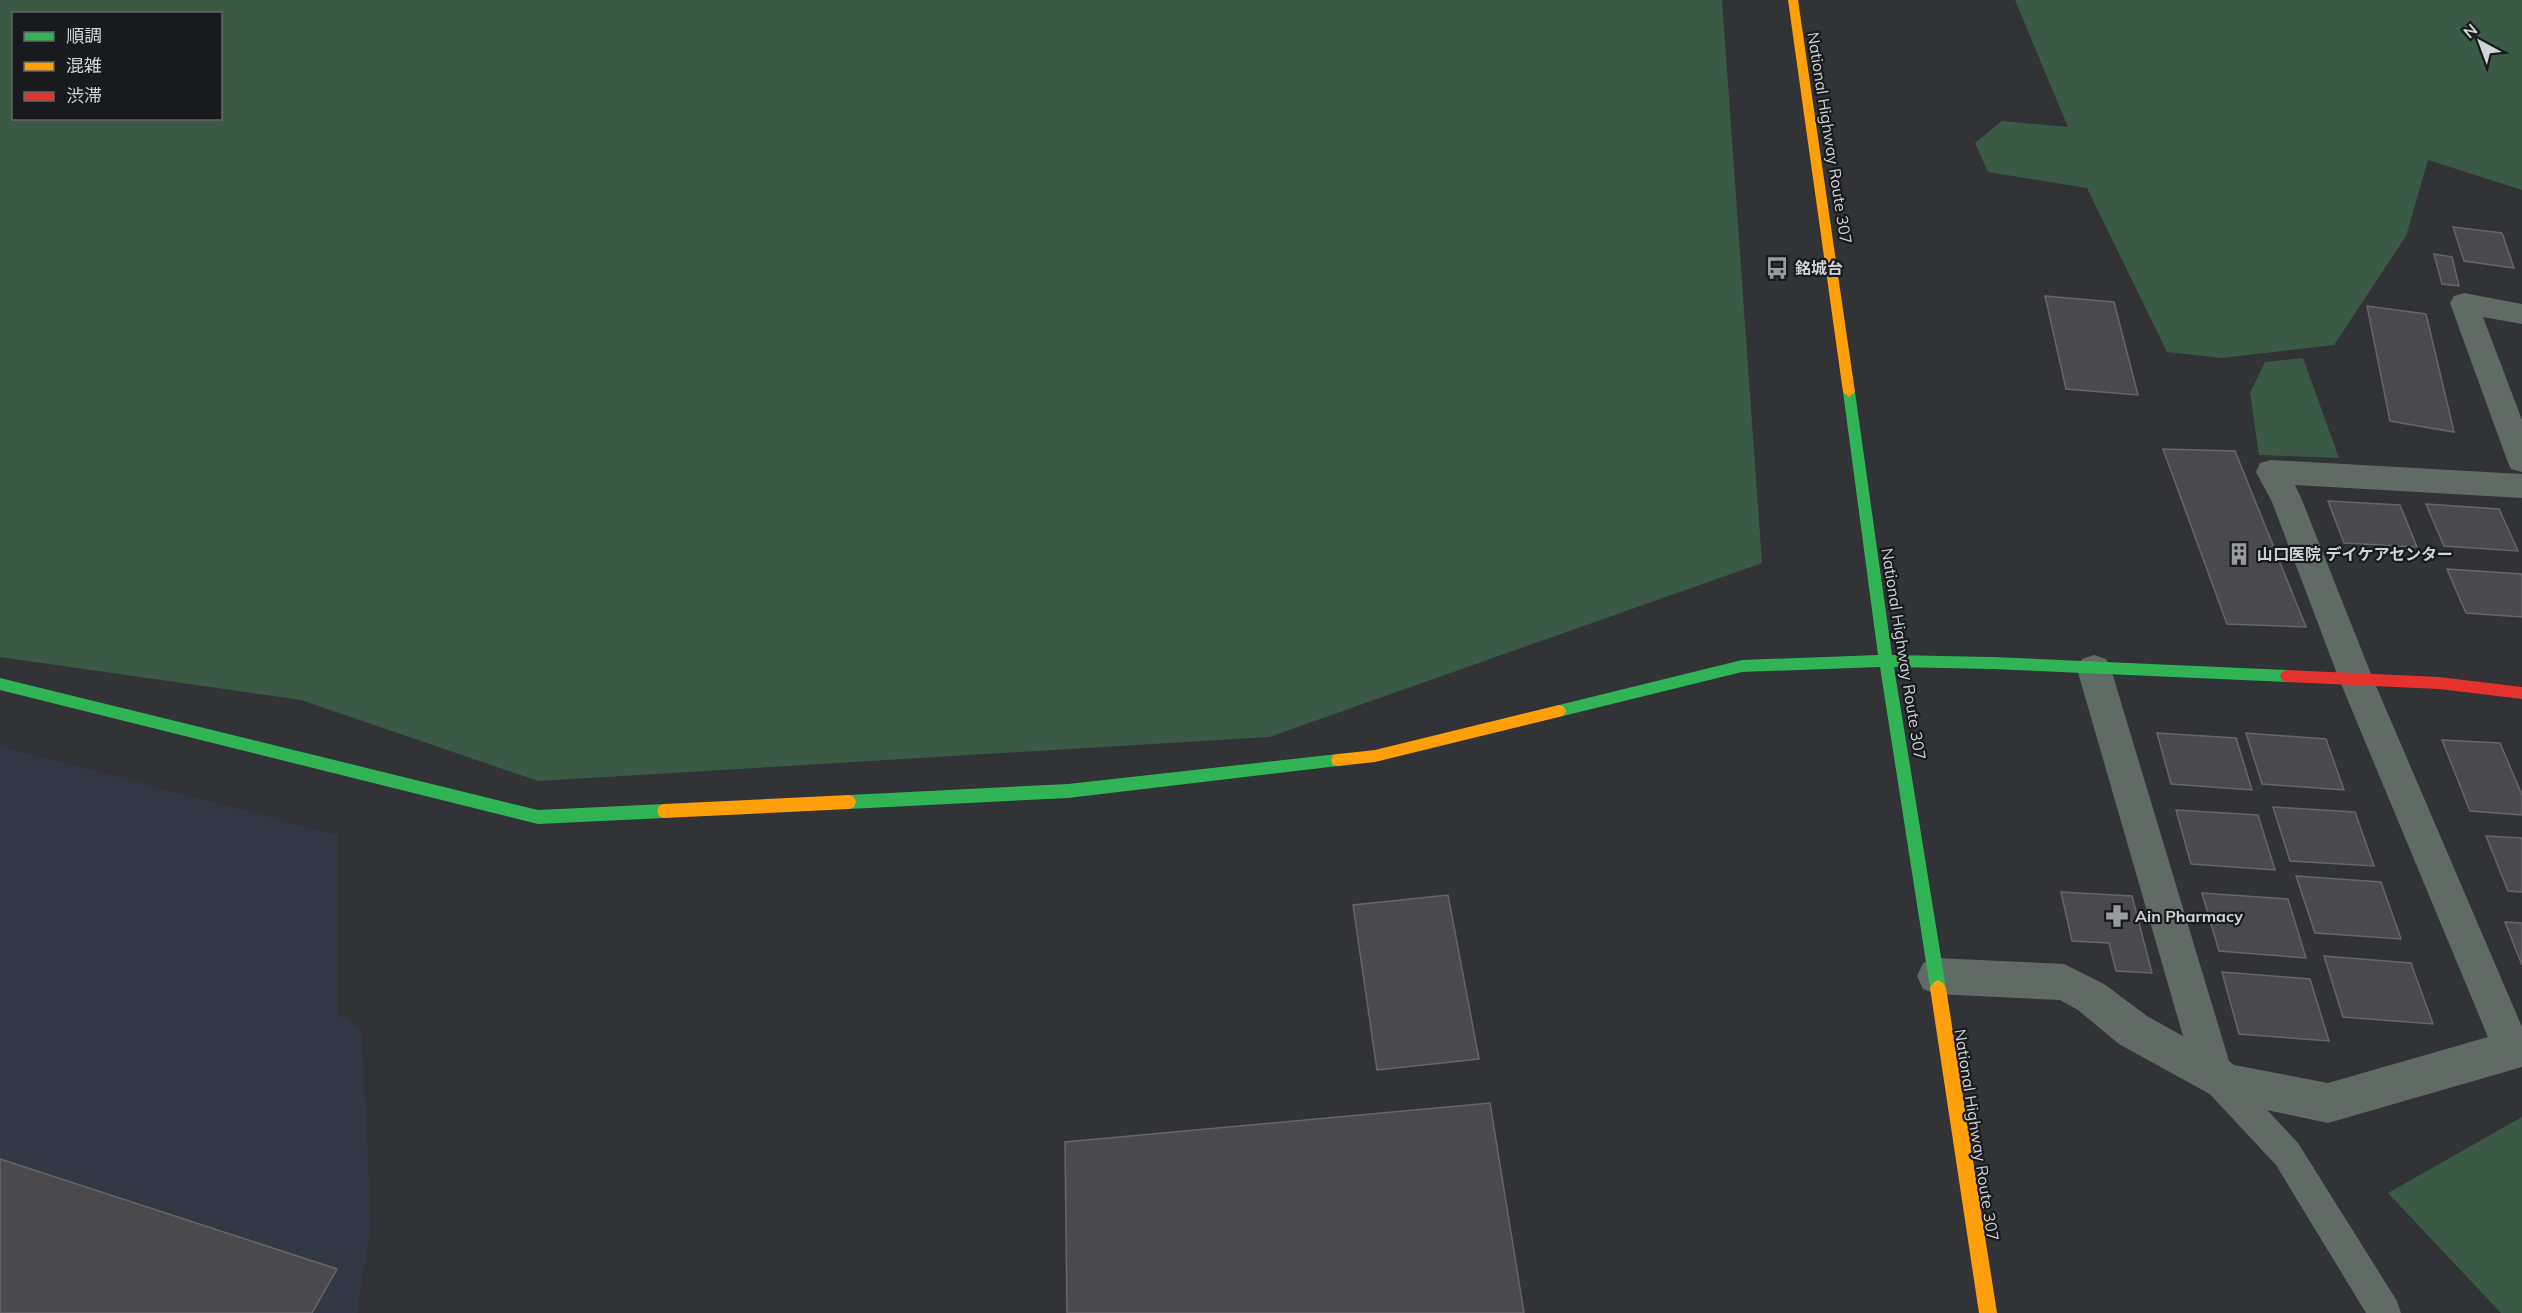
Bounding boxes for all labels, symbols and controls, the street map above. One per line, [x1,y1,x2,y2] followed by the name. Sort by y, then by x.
[12,12,222,120] legend
[2450,12,2510,72] north arrow
[2459,19,2481,42] text: N
[66,24,102,47] text: 順調
[1803,31,1857,245] street label: National Highway Route 307
[66,54,102,77] text: 混雑
[66,84,102,107] text: 渋滞
[1764,255,1790,281] bus stop icon: 銘城台
[1795,258,1843,278] place label: 銘城台
[2226,541,2252,567] building icon: 山口医院 デイケアセンター
[2257,544,2453,564] place label: 山口医院 デイケアセンター
[1877,547,1931,761] street label: National Highway Route 307
[2104,903,2130,929] pharmacy icon: Ain Pharmacy
[2135,906,2243,926] place label: Ain Pharmacy
[1950,1028,2004,1242] street label: National Highway Route 307

